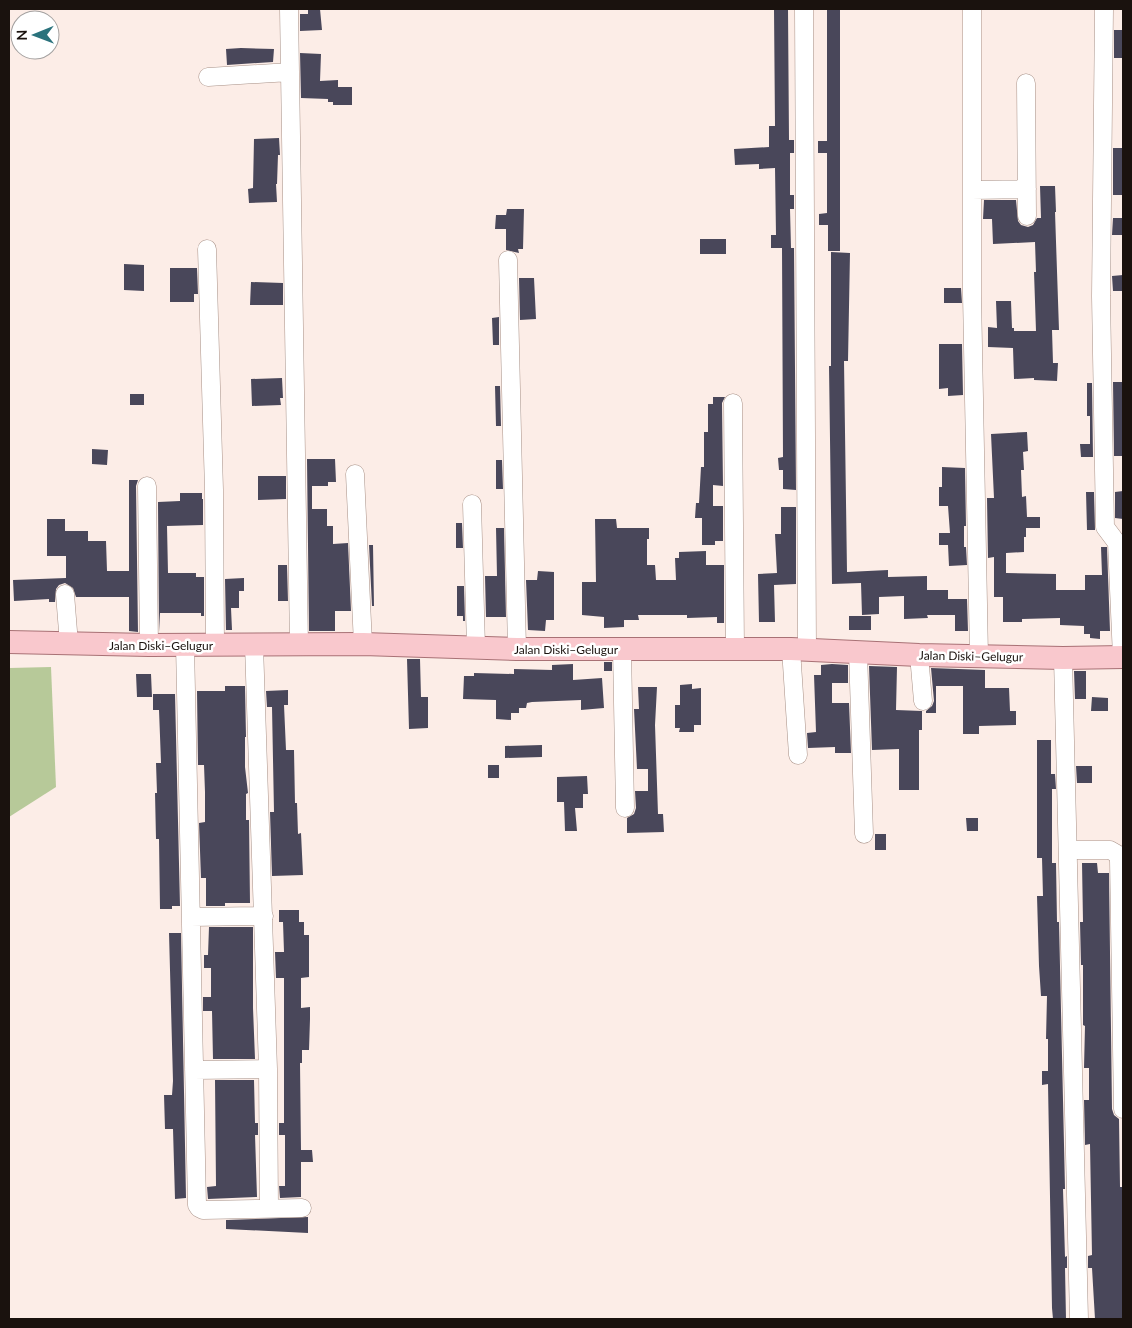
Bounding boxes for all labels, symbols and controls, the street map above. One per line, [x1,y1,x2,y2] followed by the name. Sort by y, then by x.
[10,10,60,60] north arrow
[13,30,30,41] text: N
[109,638,214,653] street label: Jalan Diski–Gelugur
[514,642,619,657] street label: Jalan Diski–Gelugur
[919,648,1024,664] street label: Jalan Diski–Gelugur

